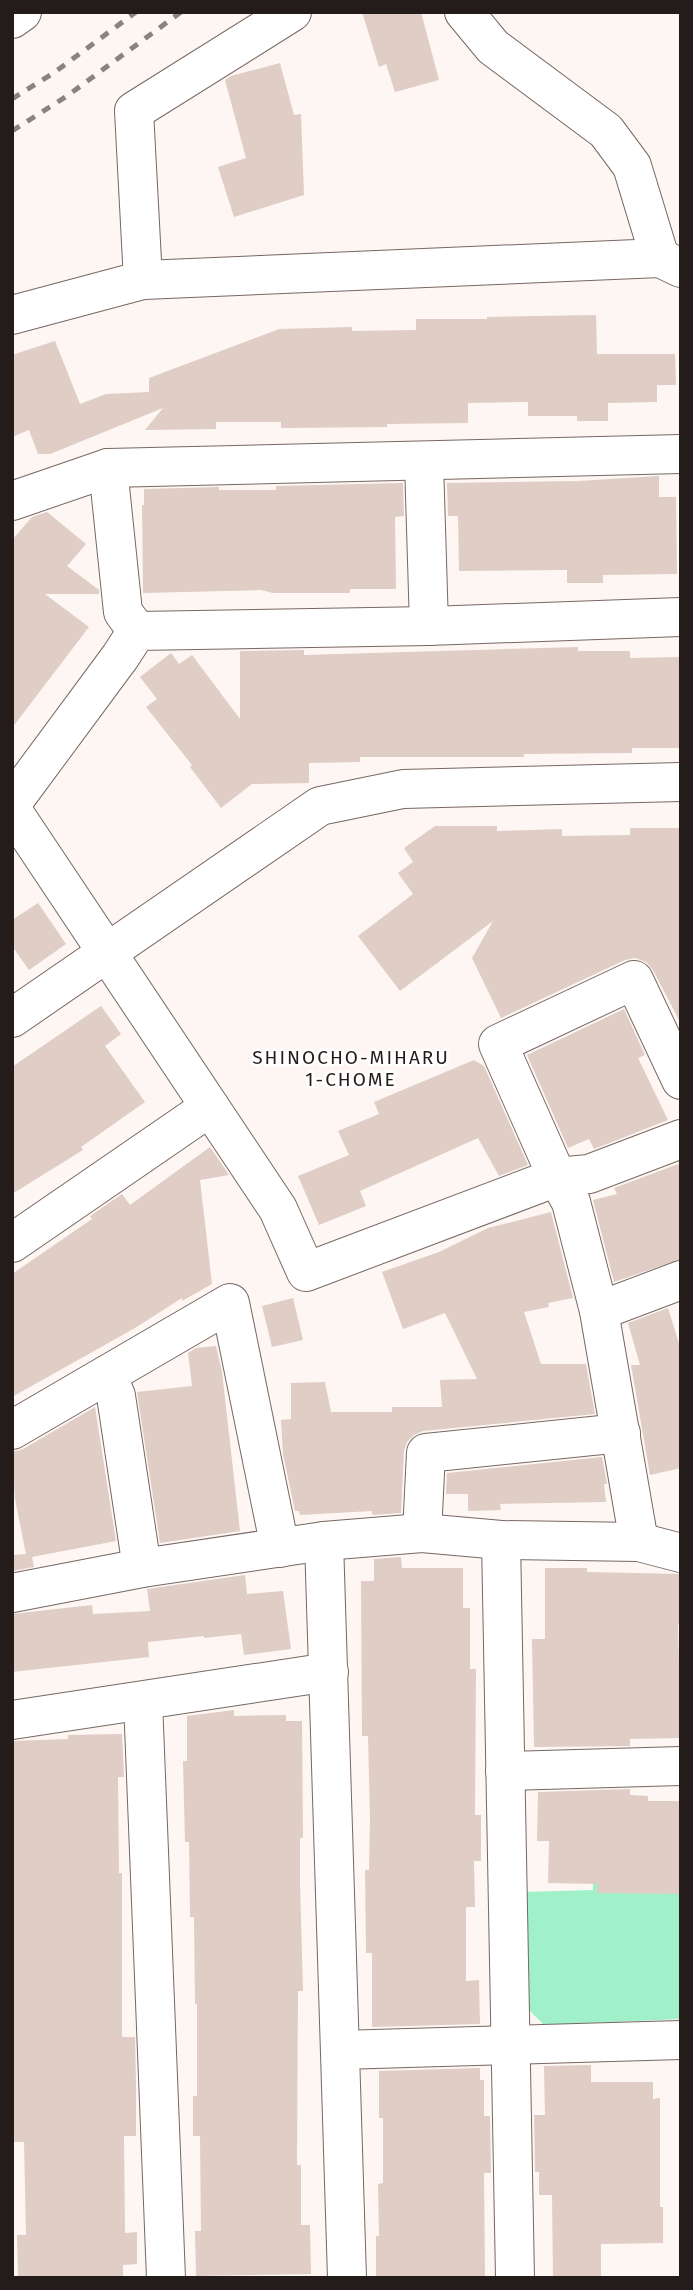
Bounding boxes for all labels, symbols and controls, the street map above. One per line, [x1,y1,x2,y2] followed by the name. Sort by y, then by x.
[252,1046,450,1091] district label: SHINOCHO-MIHARU 1-CHOME

